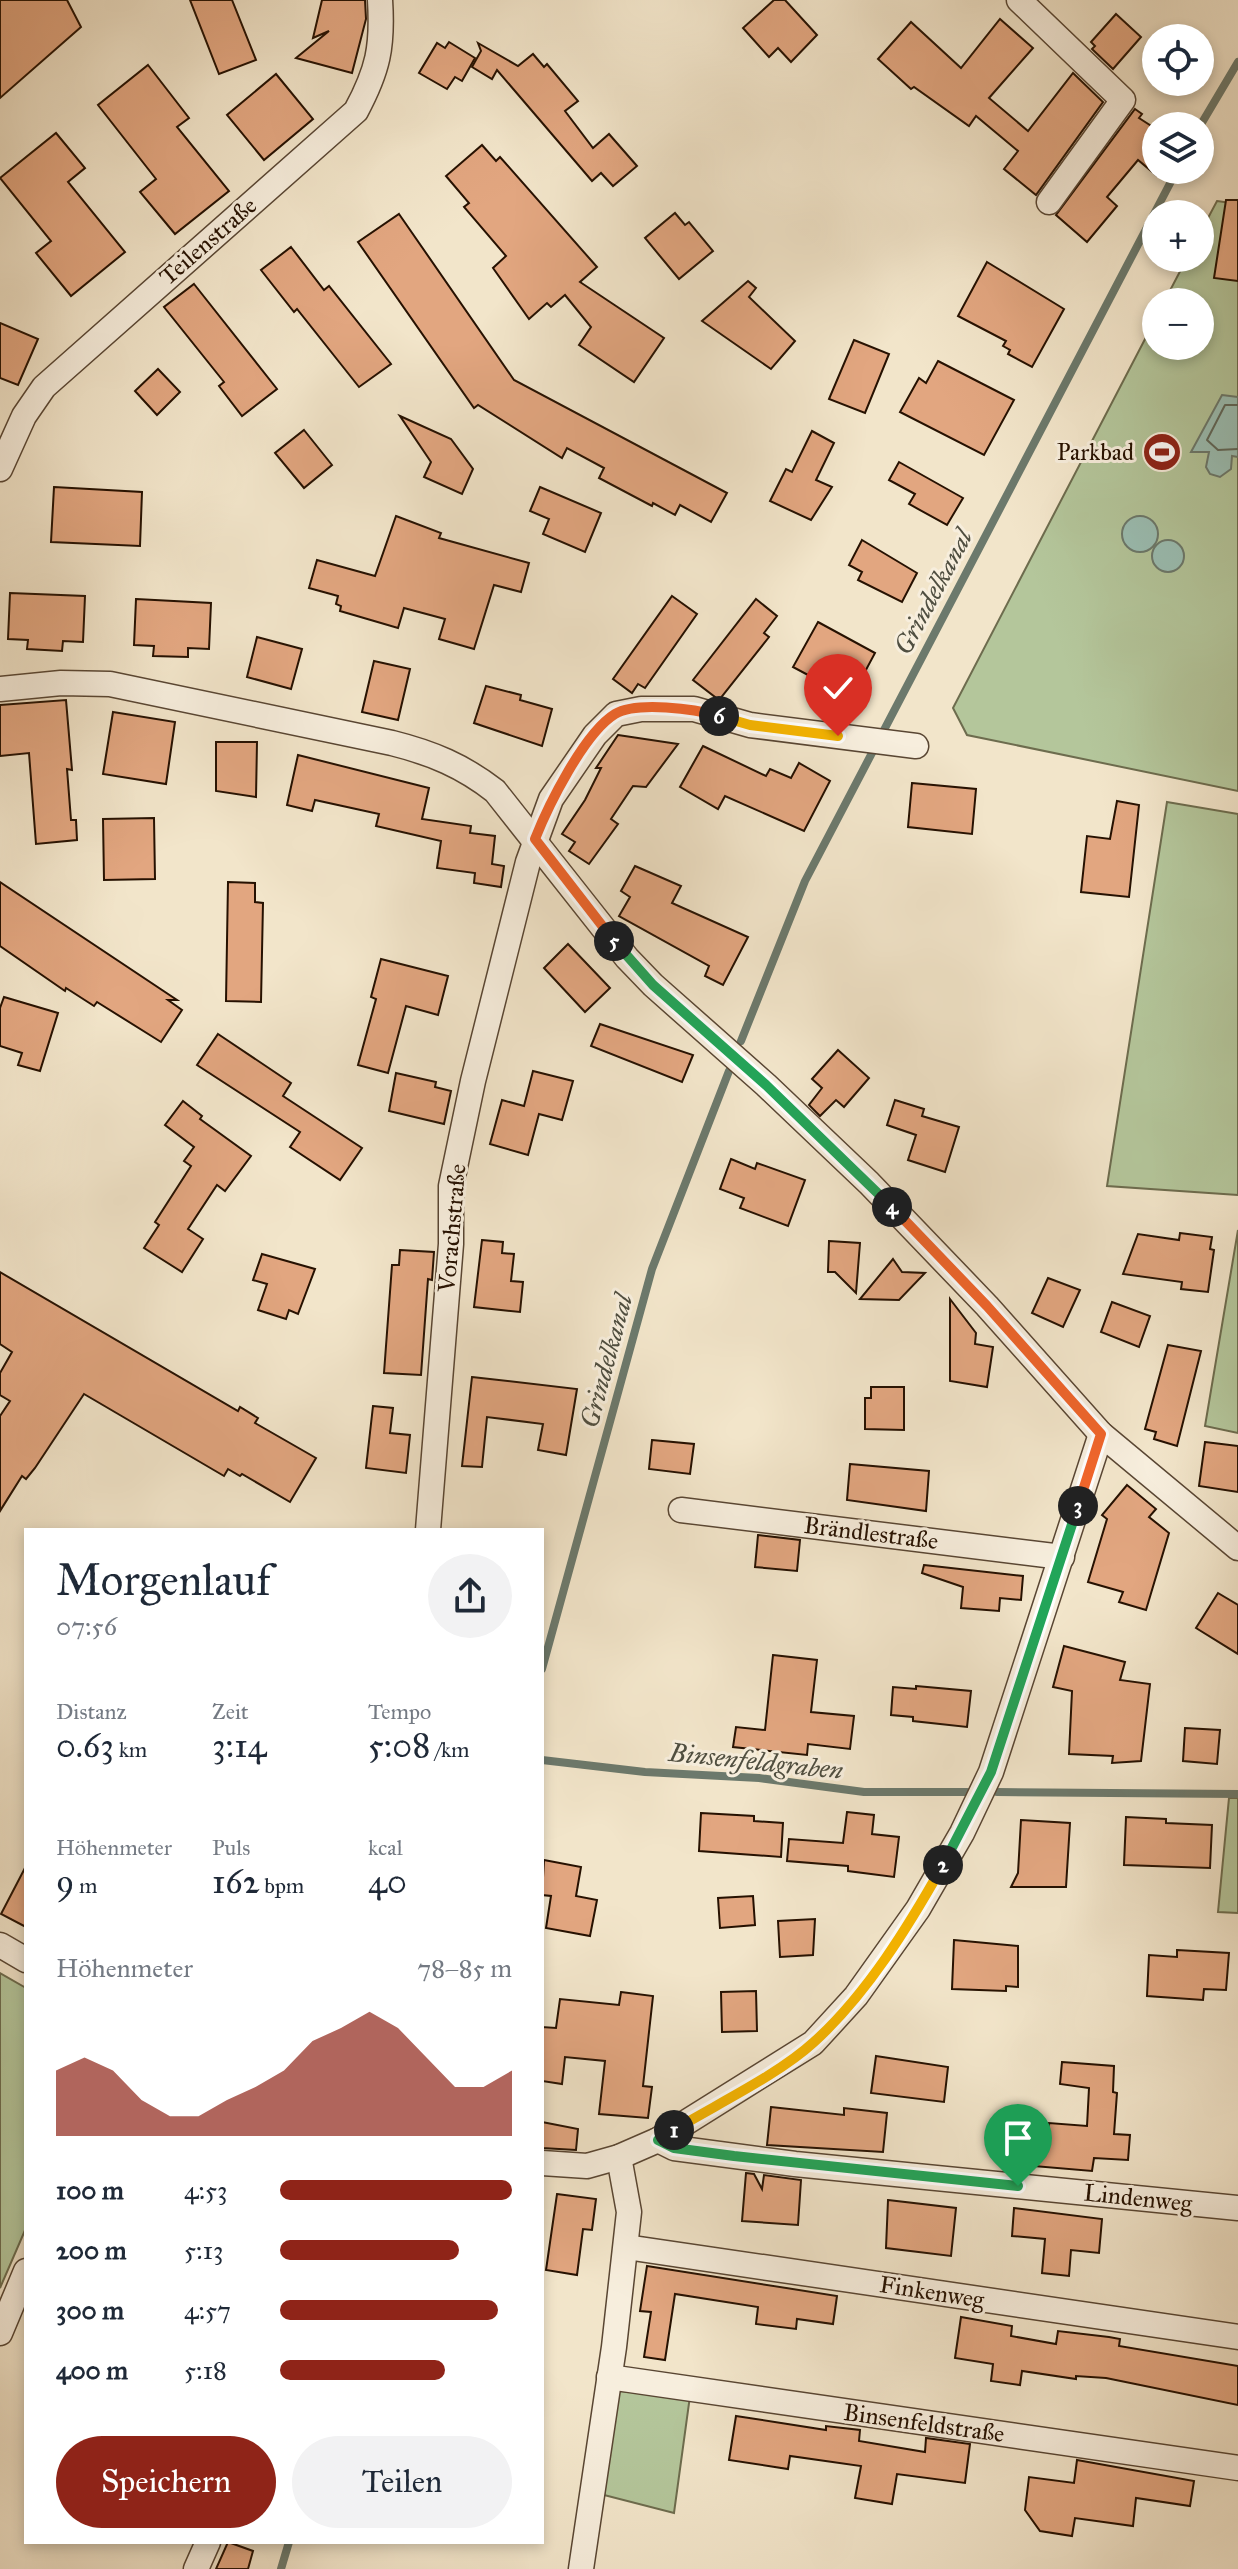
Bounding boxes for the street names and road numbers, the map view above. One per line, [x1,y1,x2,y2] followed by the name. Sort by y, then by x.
[153,191,263,291] street label: Teilenstraße
[431,1163,473,1294] street label: Vorachstraße
[802,1510,940,1556] street label: Brändlestraße
[1082,2177,1194,2219] street label: Lindenweg
[877,2269,987,2315] street label: Finkenweg
[842,2397,1006,2449] street label: Binsenfeldstraße

